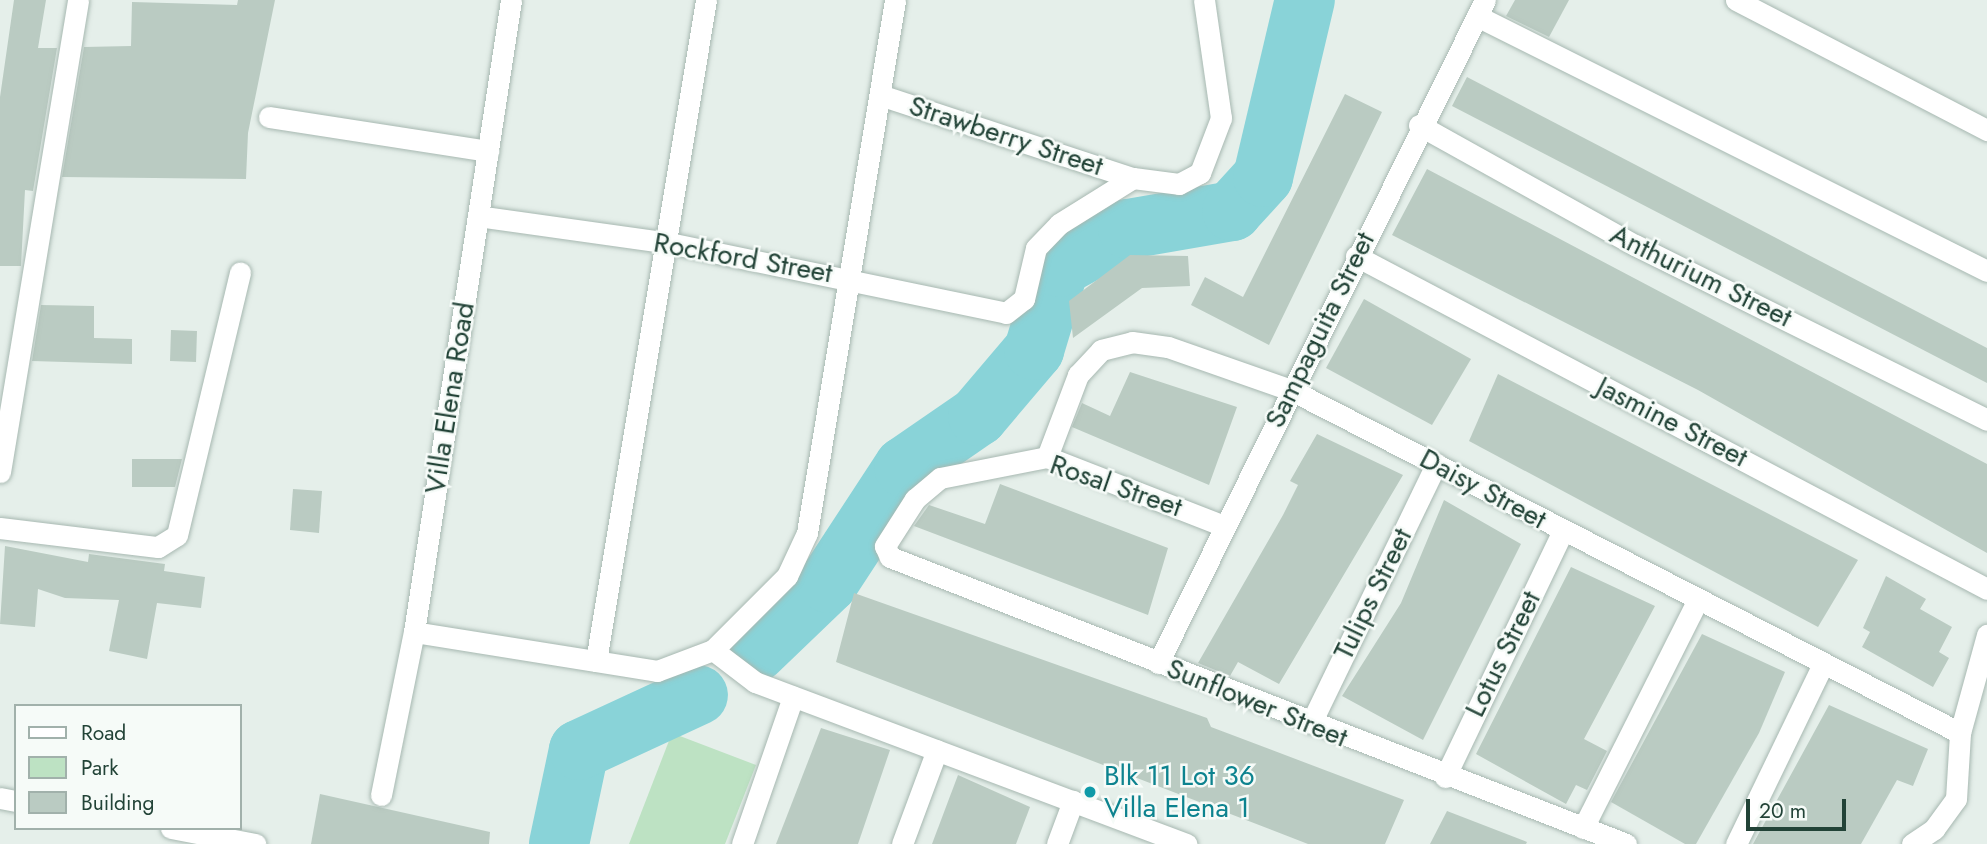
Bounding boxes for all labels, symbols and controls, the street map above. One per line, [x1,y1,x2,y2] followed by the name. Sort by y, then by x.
[905,89,1107,183] street label: Strawberry Street
[1605,218,1797,334] street label: Anthurium Street
[651,226,835,290] street label: Rockford Street
[1258,227,1382,433] street label: Sampaguita Street
[418,300,482,496] street label: Villa Elena Road
[1591,370,1753,474] street label: Jasmine Street
[1414,442,1552,536] street label: Daisy Street
[1046,448,1186,524] street label: Rosal Street
[1327,523,1419,665] street label: Tulips Street
[1458,586,1548,722] street label: Lotus Street
[1162,651,1352,755] street label: Sunflower Street
[14,704,242,830] legend
[81,718,126,748] text: Road
[81,753,118,783] text: Park
[1104,759,1255,825] place label: Blk 11 Lot 36 Villa Elena 1
[1082,784,1098,800] marker: Blk 11 Lot 36 Villa Elena 1
[1749,784,1849,828] scale bar
[81,788,154,818] text: Building
[1759,796,1806,826] text: 20 m

